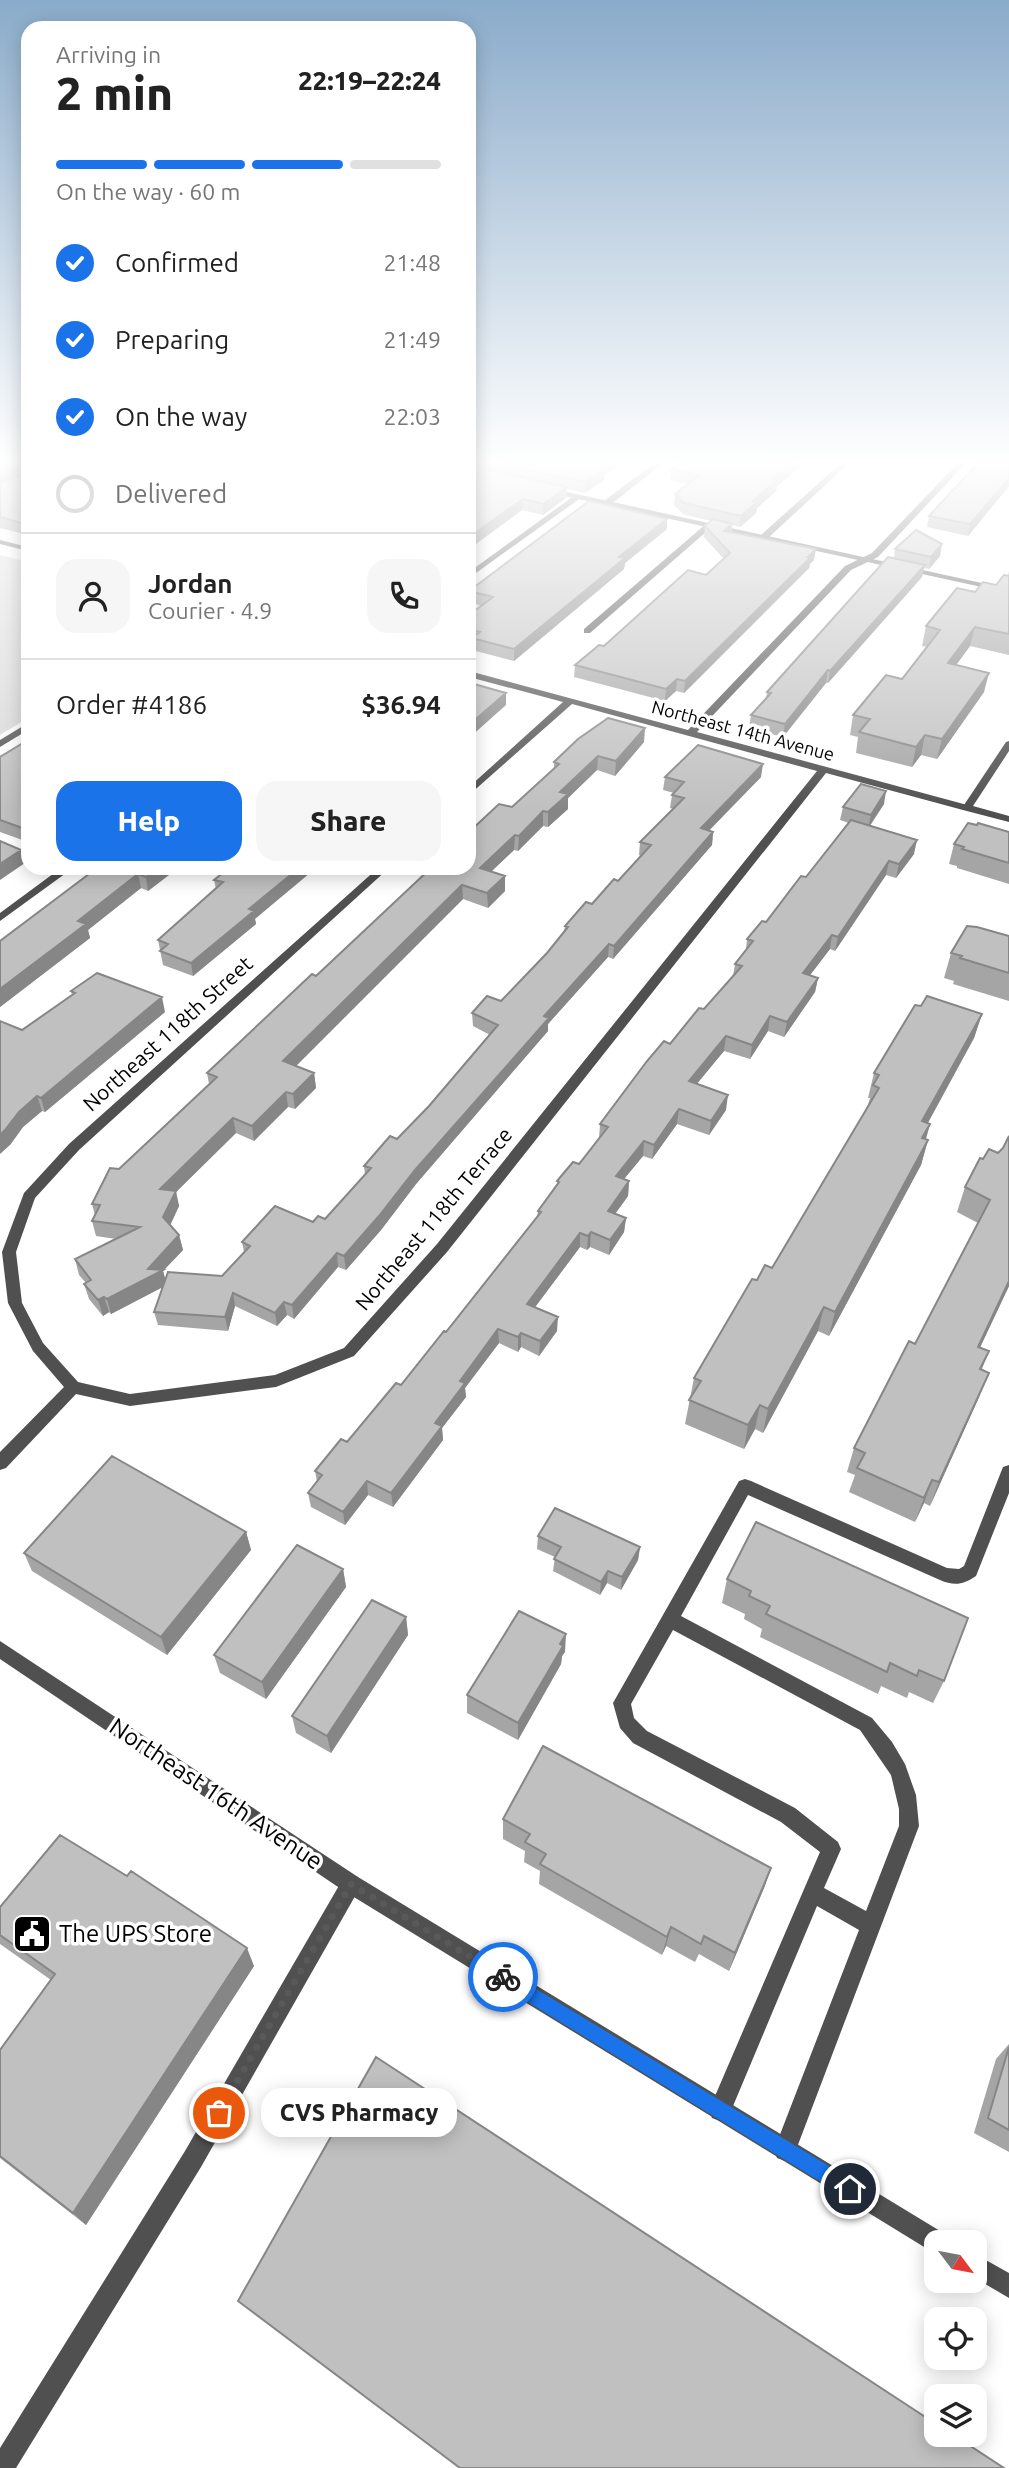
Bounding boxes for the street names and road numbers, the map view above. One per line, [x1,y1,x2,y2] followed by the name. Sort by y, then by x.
[650,696,837,764] street label: Northeast 14th Avenue
[78,951,257,1116] street label: Northeast 118th Street
[350,1122,517,1315] street label: Northeast 118th Terrace
[105,1712,328,1875] street label: Northeast 16th Avenue

